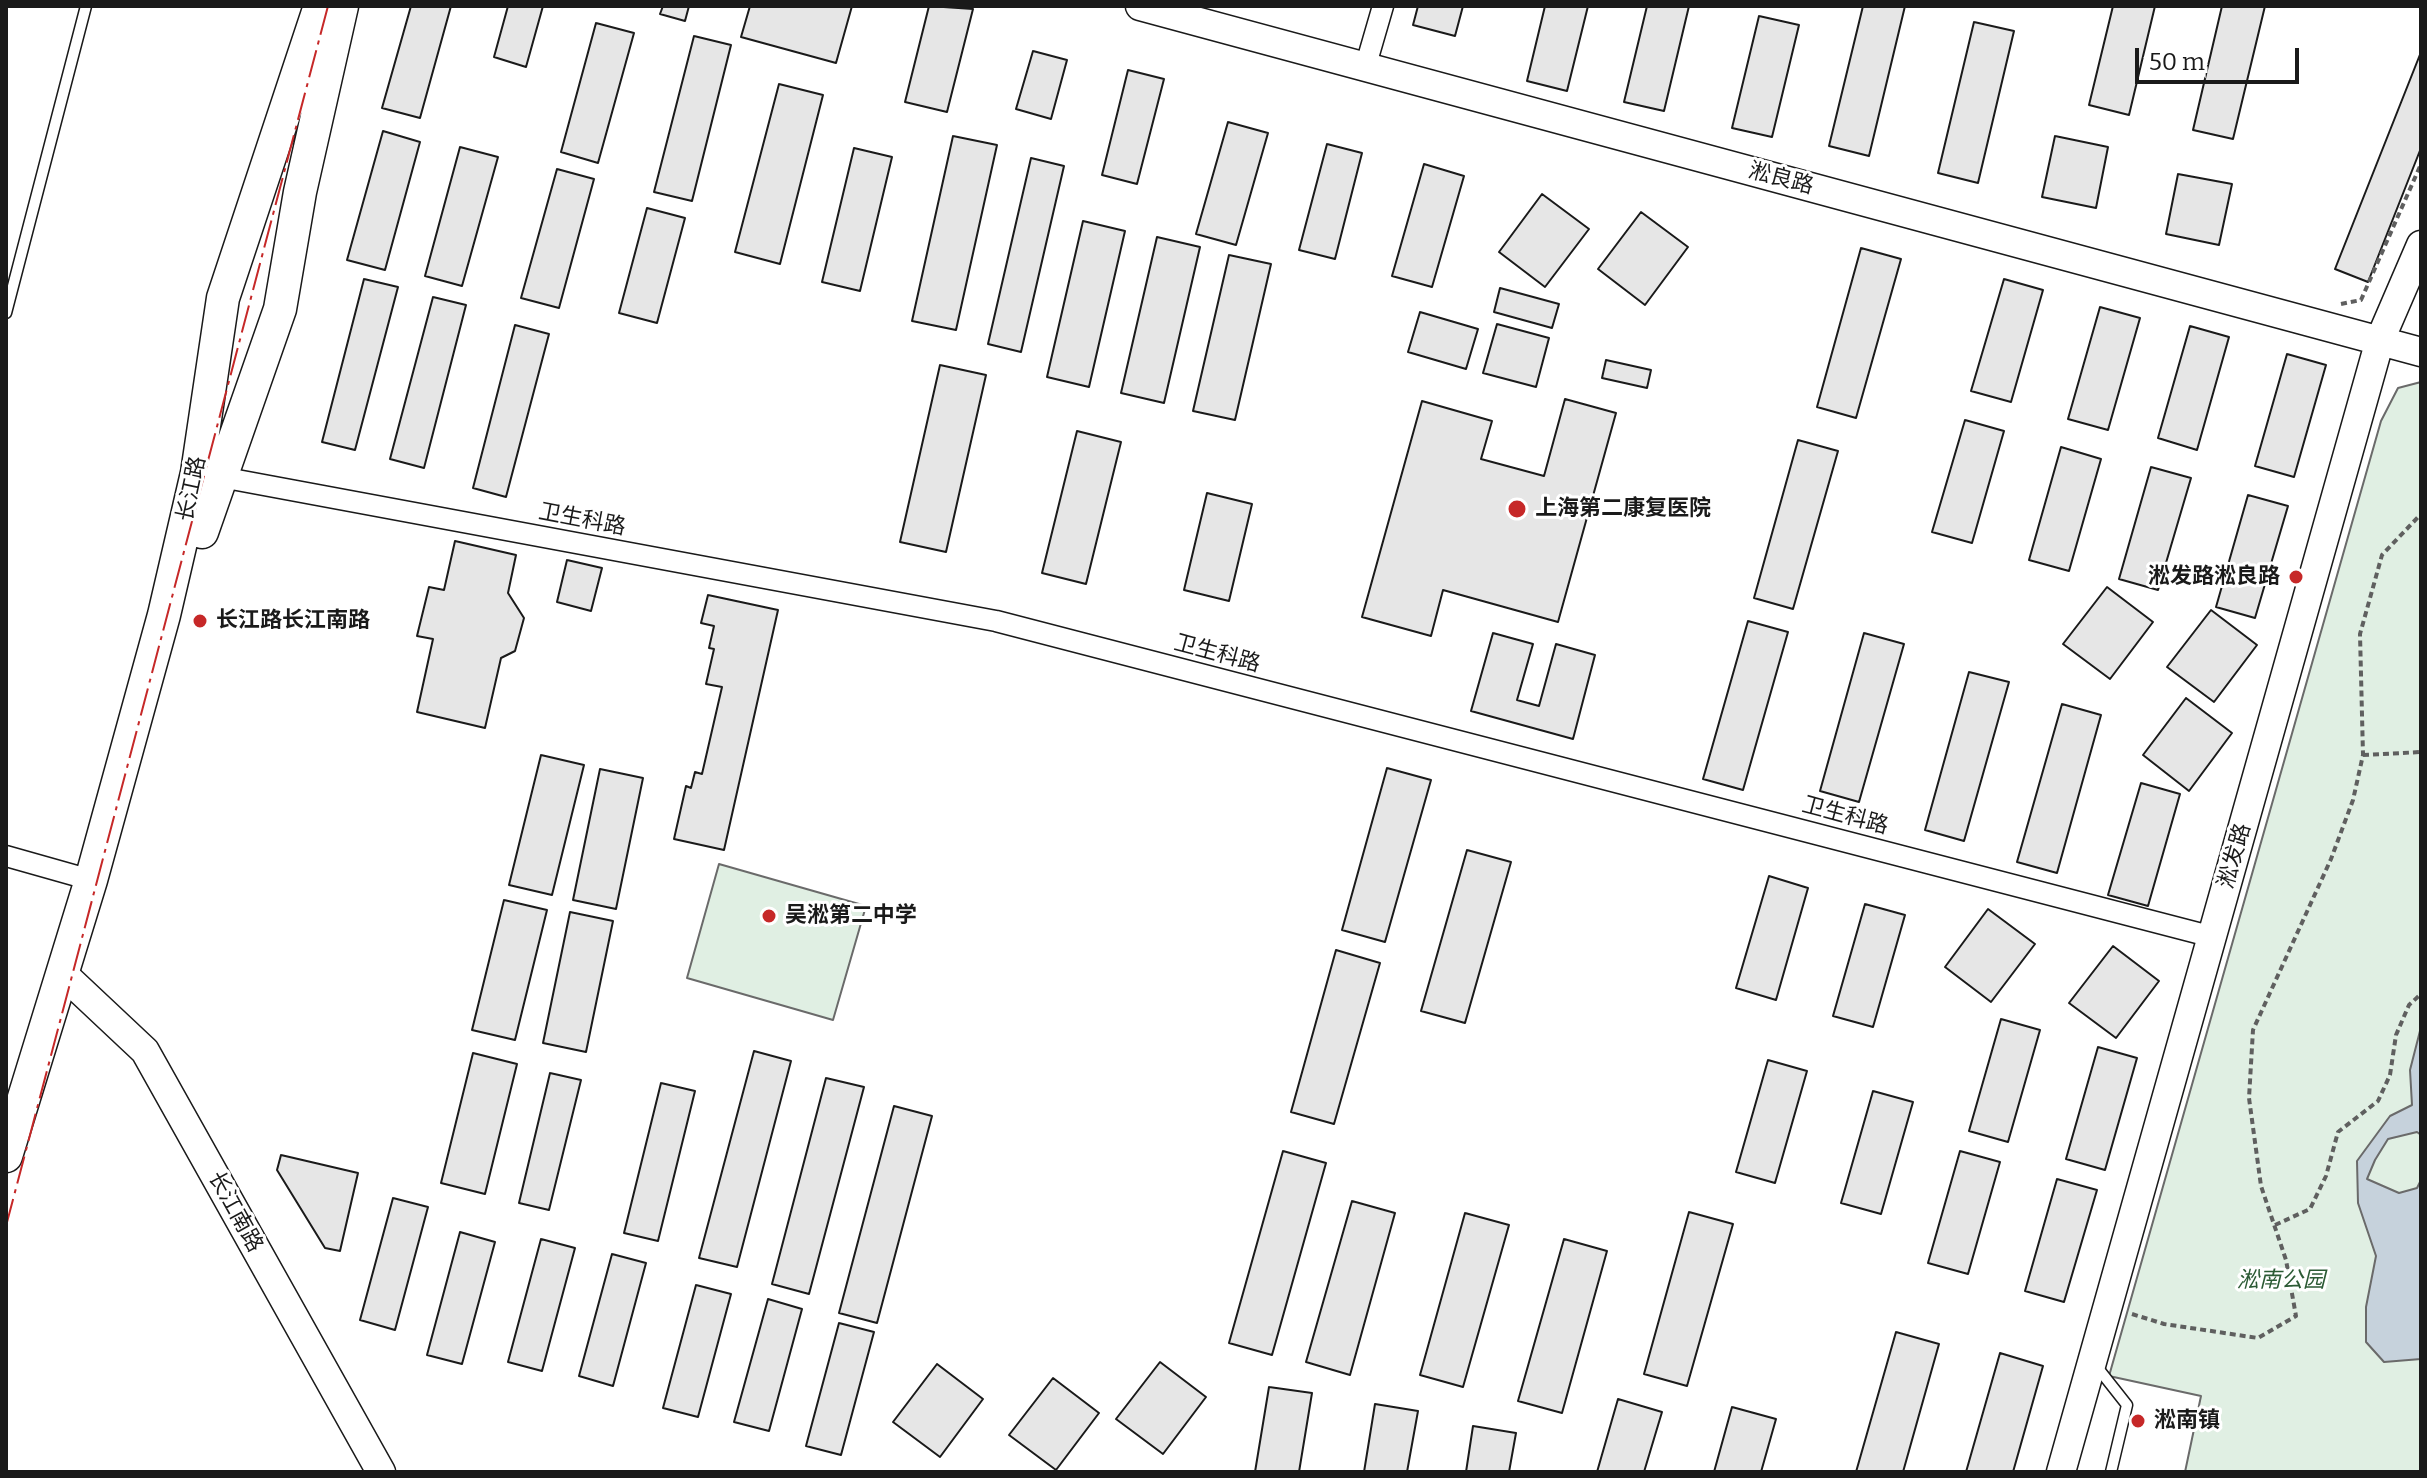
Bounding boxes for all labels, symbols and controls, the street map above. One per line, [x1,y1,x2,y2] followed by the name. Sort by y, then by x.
[2139,32,2303,82] scale bar
[2149,48,2205,76] text: 50 m
[1746,158,1816,200] street label: 淞良路
[172,454,212,524] street label: 长江路
[1535,496,1711,522] place label: 上海第二康复医院
[1506,498,1528,520] marker: 上海第二康复医院
[536,499,628,541] street label: 卫生科路
[2148,564,2280,590] place label: 淞发路淞良路
[2287,568,2305,586] marker: 淞发路淞良路
[216,608,370,634] place label: 长江路长江南路
[191,612,209,630] marker: 长江路长江南路
[1171,630,1263,678] street label: 卫生科路
[1799,792,1891,840] street label: 卫生科路
[2213,821,2257,891] street label: 淞发路
[785,903,917,929] place label: 吴淞第二中学
[760,907,778,925] marker: 吴淞第二中学
[202,1167,268,1257] street label: 长江南路
[2237,1268,2325,1294] park label: 淞南公园
[2154,1408,2220,1434] place label: 淞南镇
[2129,1412,2147,1430] marker: 淞南镇

